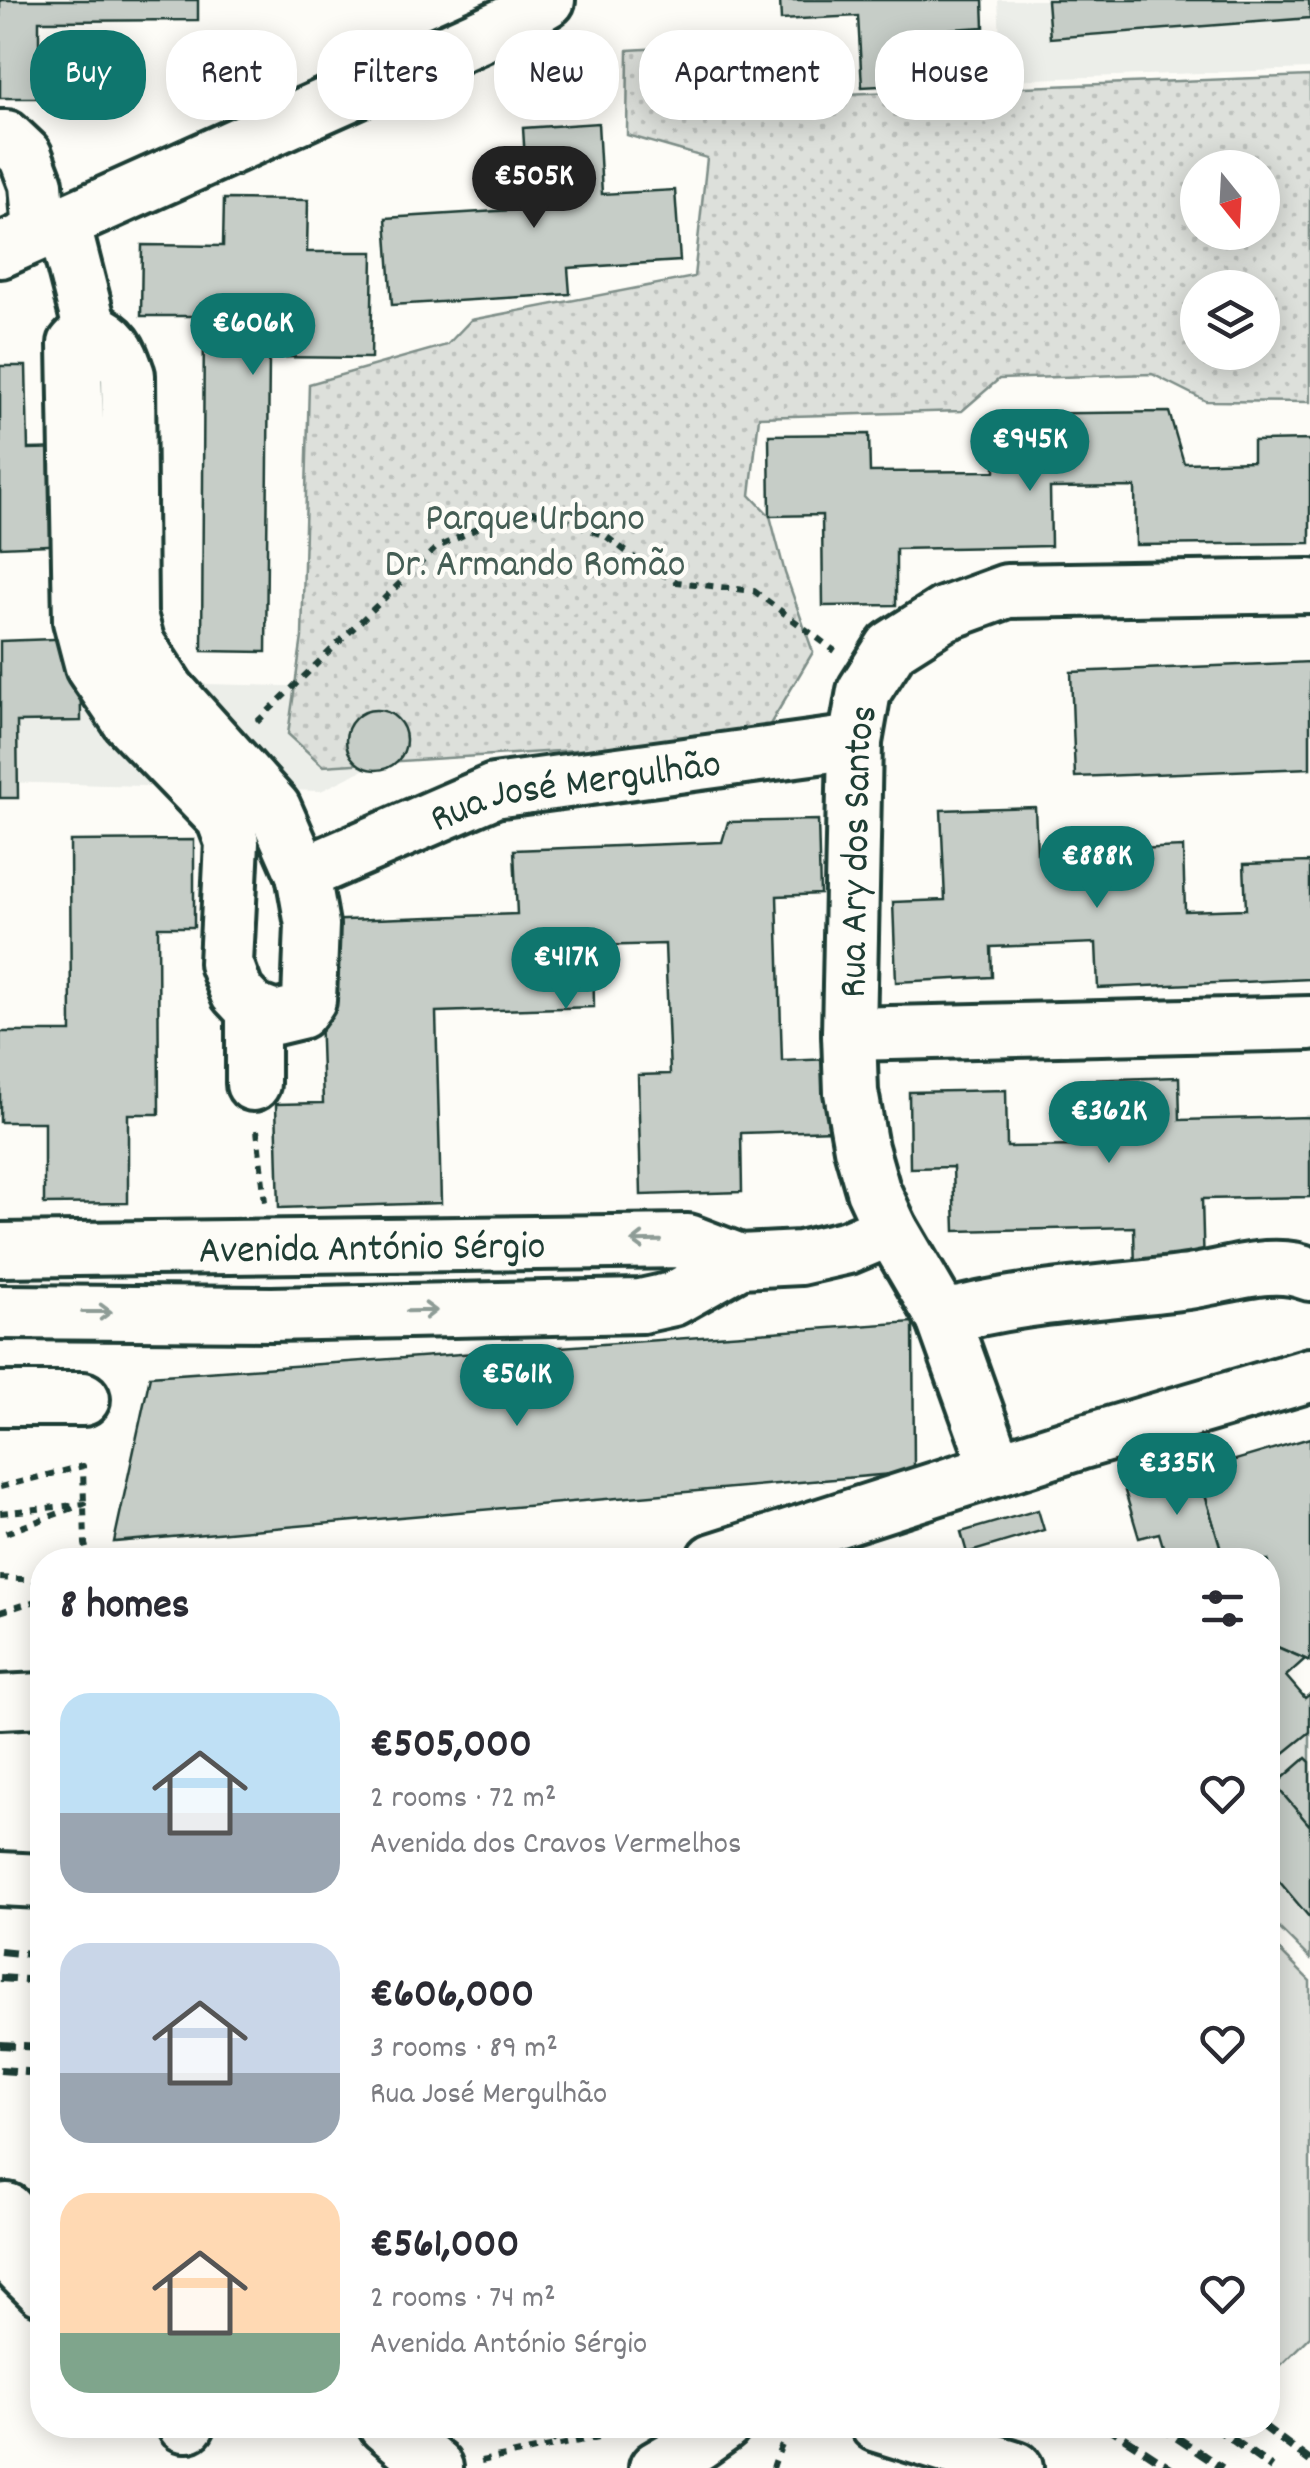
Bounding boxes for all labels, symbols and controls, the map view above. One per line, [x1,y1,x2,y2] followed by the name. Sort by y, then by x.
[30,30,146,120] chip: Buy
[166,30,297,120] chip: Rent
[317,30,474,120] chip: Filters
[494,30,619,120] chip: New
[639,30,855,120] chip: Apartment
[875,30,1024,120] chip: House
[464,146,604,231] pin: €505K
[1180,150,1280,250] north arrow
[1180,150,1280,370] map controls
[494,155,574,201] text: €505K
[1180,270,1280,370] button: layers
[183,293,323,378] pin: €606K
[212,302,294,348] text: €606K
[960,409,1100,494] pin: €945K
[992,418,1068,464] text: €945K
[385,493,685,596] park label: Parque Urbano Dr. Armando Romão
[828,701,896,999] street label: Rua Ary dos Santos
[422,739,725,850] street label: Rua José Mergulhão
[1027,826,1167,911] pin: €888K
[1061,835,1133,881] text: €888K
[496,927,636,1012] pin: €417K
[533,936,599,982] text: €417K
[1039,1081,1179,1166] pin: €362K
[1071,1090,1147,1136] text: €362K
[198,1221,546,1282] street label: Avenida António Sérgio
[630,1232,662,1251] one-way arrow
[406,1301,438,1320] one-way arrow
[81,1303,113,1322] one-way arrow
[447,1344,587,1429] pin: €561K
[482,1353,552,1399] text: €561K
[1107,1433,1247,1518] pin: €335K
[1139,1442,1215,1488] text: €335K
[60,1578,189,1638] text: 8 homes
[1195,1581,1250,1636] icon: filters
[370,1717,532,1777] text: €505,000
[140,1733,260,1853] icon: home
[1195,1766,1250,1821] icon: heart
[370,1777,556,1823] text: 2 rooms · 72 m²
[370,1823,741,1869] text: Avenida dos Cravos Vermelhos
[370,1967,534,2027] text: €606,000
[140,1983,260,2103] icon: home
[1195,2016,1250,2071] icon: heart
[370,2027,558,2073] text: 3 rooms · 89 m²
[370,2073,607,2119] text: Rua José Mergulhão
[370,2217,519,2277] text: €561,000
[140,2233,260,2353] icon: home
[1195,2266,1250,2321] icon: heart
[370,2277,556,2323] text: 2 rooms · 74 m²
[370,2323,647,2369] text: Avenida António Sérgio

